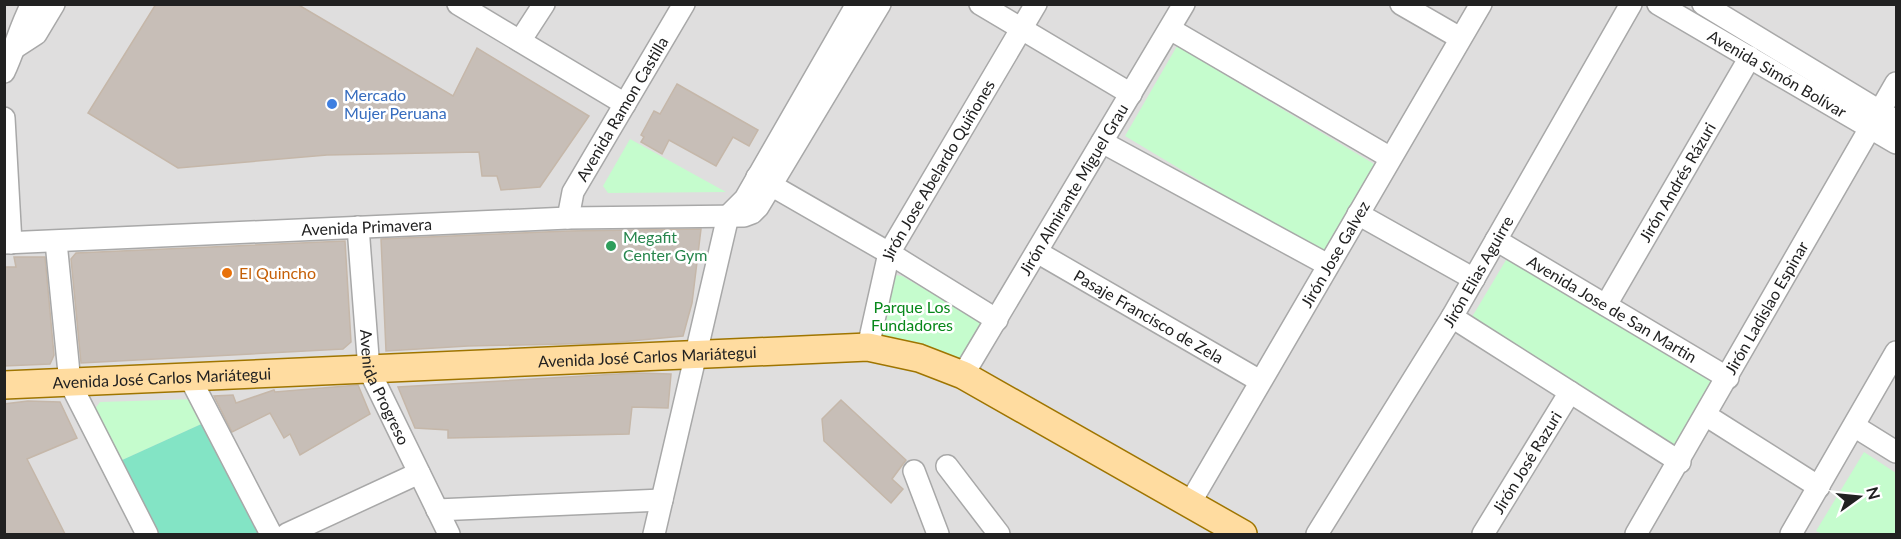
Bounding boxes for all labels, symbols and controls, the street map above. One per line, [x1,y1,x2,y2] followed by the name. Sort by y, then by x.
[1705,25,1850,121] street label: Avenida Simón Bolívar
[572,33,672,184] street label: Avenida Ramon Castilla
[877,76,998,263] street label: Jirón Jose Abelardo Quiñones
[344,85,447,122] place label: Mercado Mujer Peruana
[325,97,339,111] marker: Mercado Mujer Peruana
[1015,100,1131,278] street label: Jirón Almirante Miguel Grau
[1635,119,1719,245] street label: Jirón Andrés Rázuri
[1296,197,1373,310] street label: Jirón Jose Galvez
[1438,212,1517,330] street label: Jirón Elias Aguirre
[301,214,432,239] street label: Avenida Primavera
[623,227,707,264] place label: Megafit Center Gym
[1720,238,1812,378] street label: Jirón Ladislao Espinar
[604,239,618,253] marker: Megafit Center Gym
[1524,251,1700,366] street label: Avenida Jose de San Martin
[239,263,316,282] place label: El Quincho
[1071,265,1227,367] street label: Pasaje Francisco de Zela
[220,266,234,280] marker: El Quincho
[871,297,953,334] park label: Parque Los Fundadores
[357,329,414,448] street label: Avenida Progreso
[538,342,757,371] street label: Avenida José Carlos Mariátegui
[52,363,272,392] street label: Avenida José Carlos Mariátegui
[1488,408,1565,517] street label: Jirón José Razuri
[1829,467,1889,527] north arrow
[1863,485,1885,501] text: N

